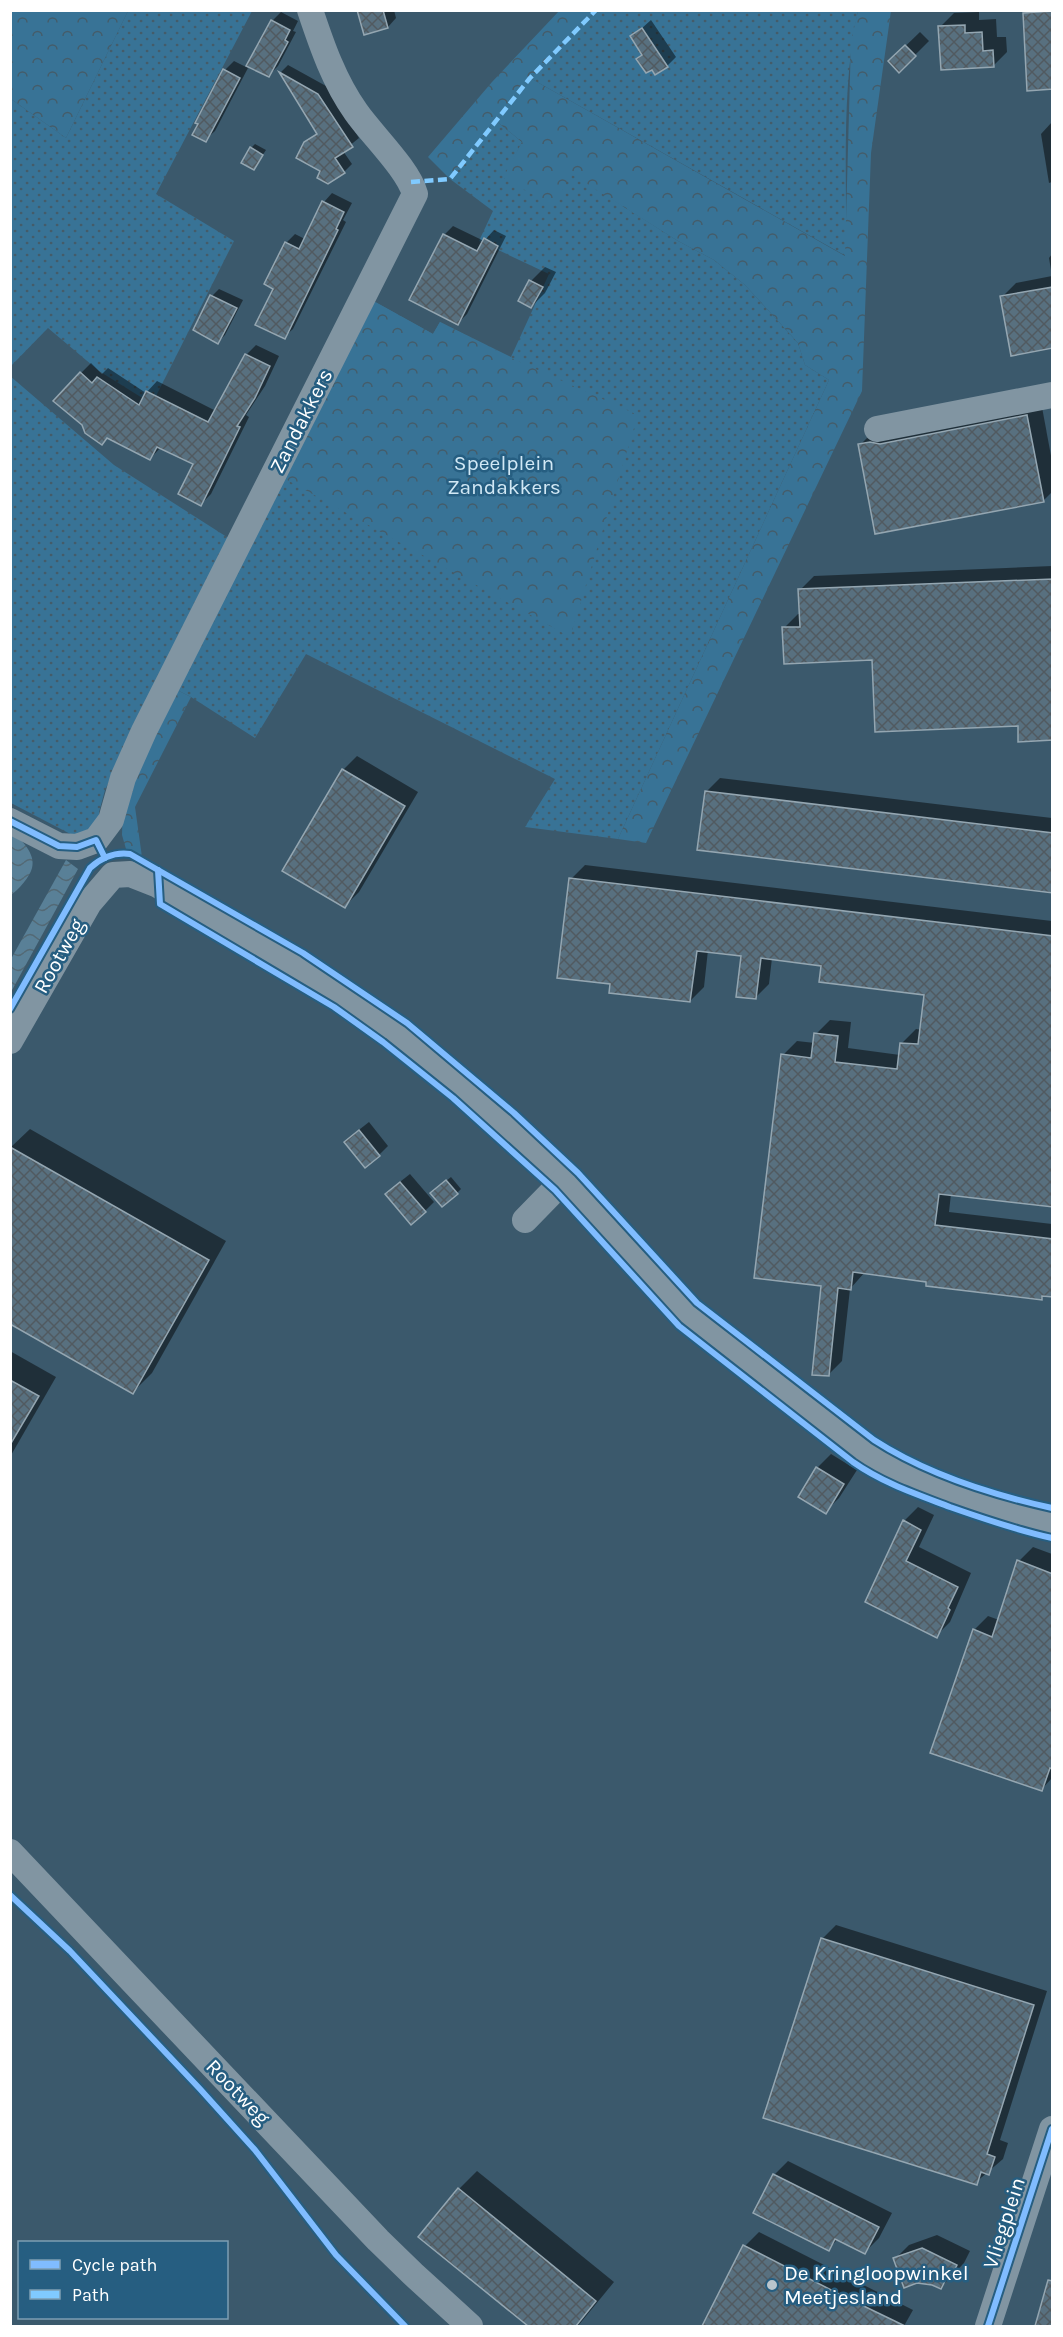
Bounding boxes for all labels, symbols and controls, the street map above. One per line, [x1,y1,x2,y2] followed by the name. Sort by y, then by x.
[264,365,338,477] street label: Zandakkers
[447,451,561,499] park label: Speelplein Zandakkers
[29,914,89,997] street label: Rootweg
[201,2054,275,2130] street label: Rootweg
[978,2174,1030,2272] street label: Vliegplein
[18,2241,228,2319] legend
[72,2254,157,2276] text: Cycle path
[784,2261,969,2309] place label: De Kringloopwinkel Meetjesland
[765,2278,779,2292] marker: De Kringloopwinkel Meetjesland
[72,2284,110,2306] text: Path

